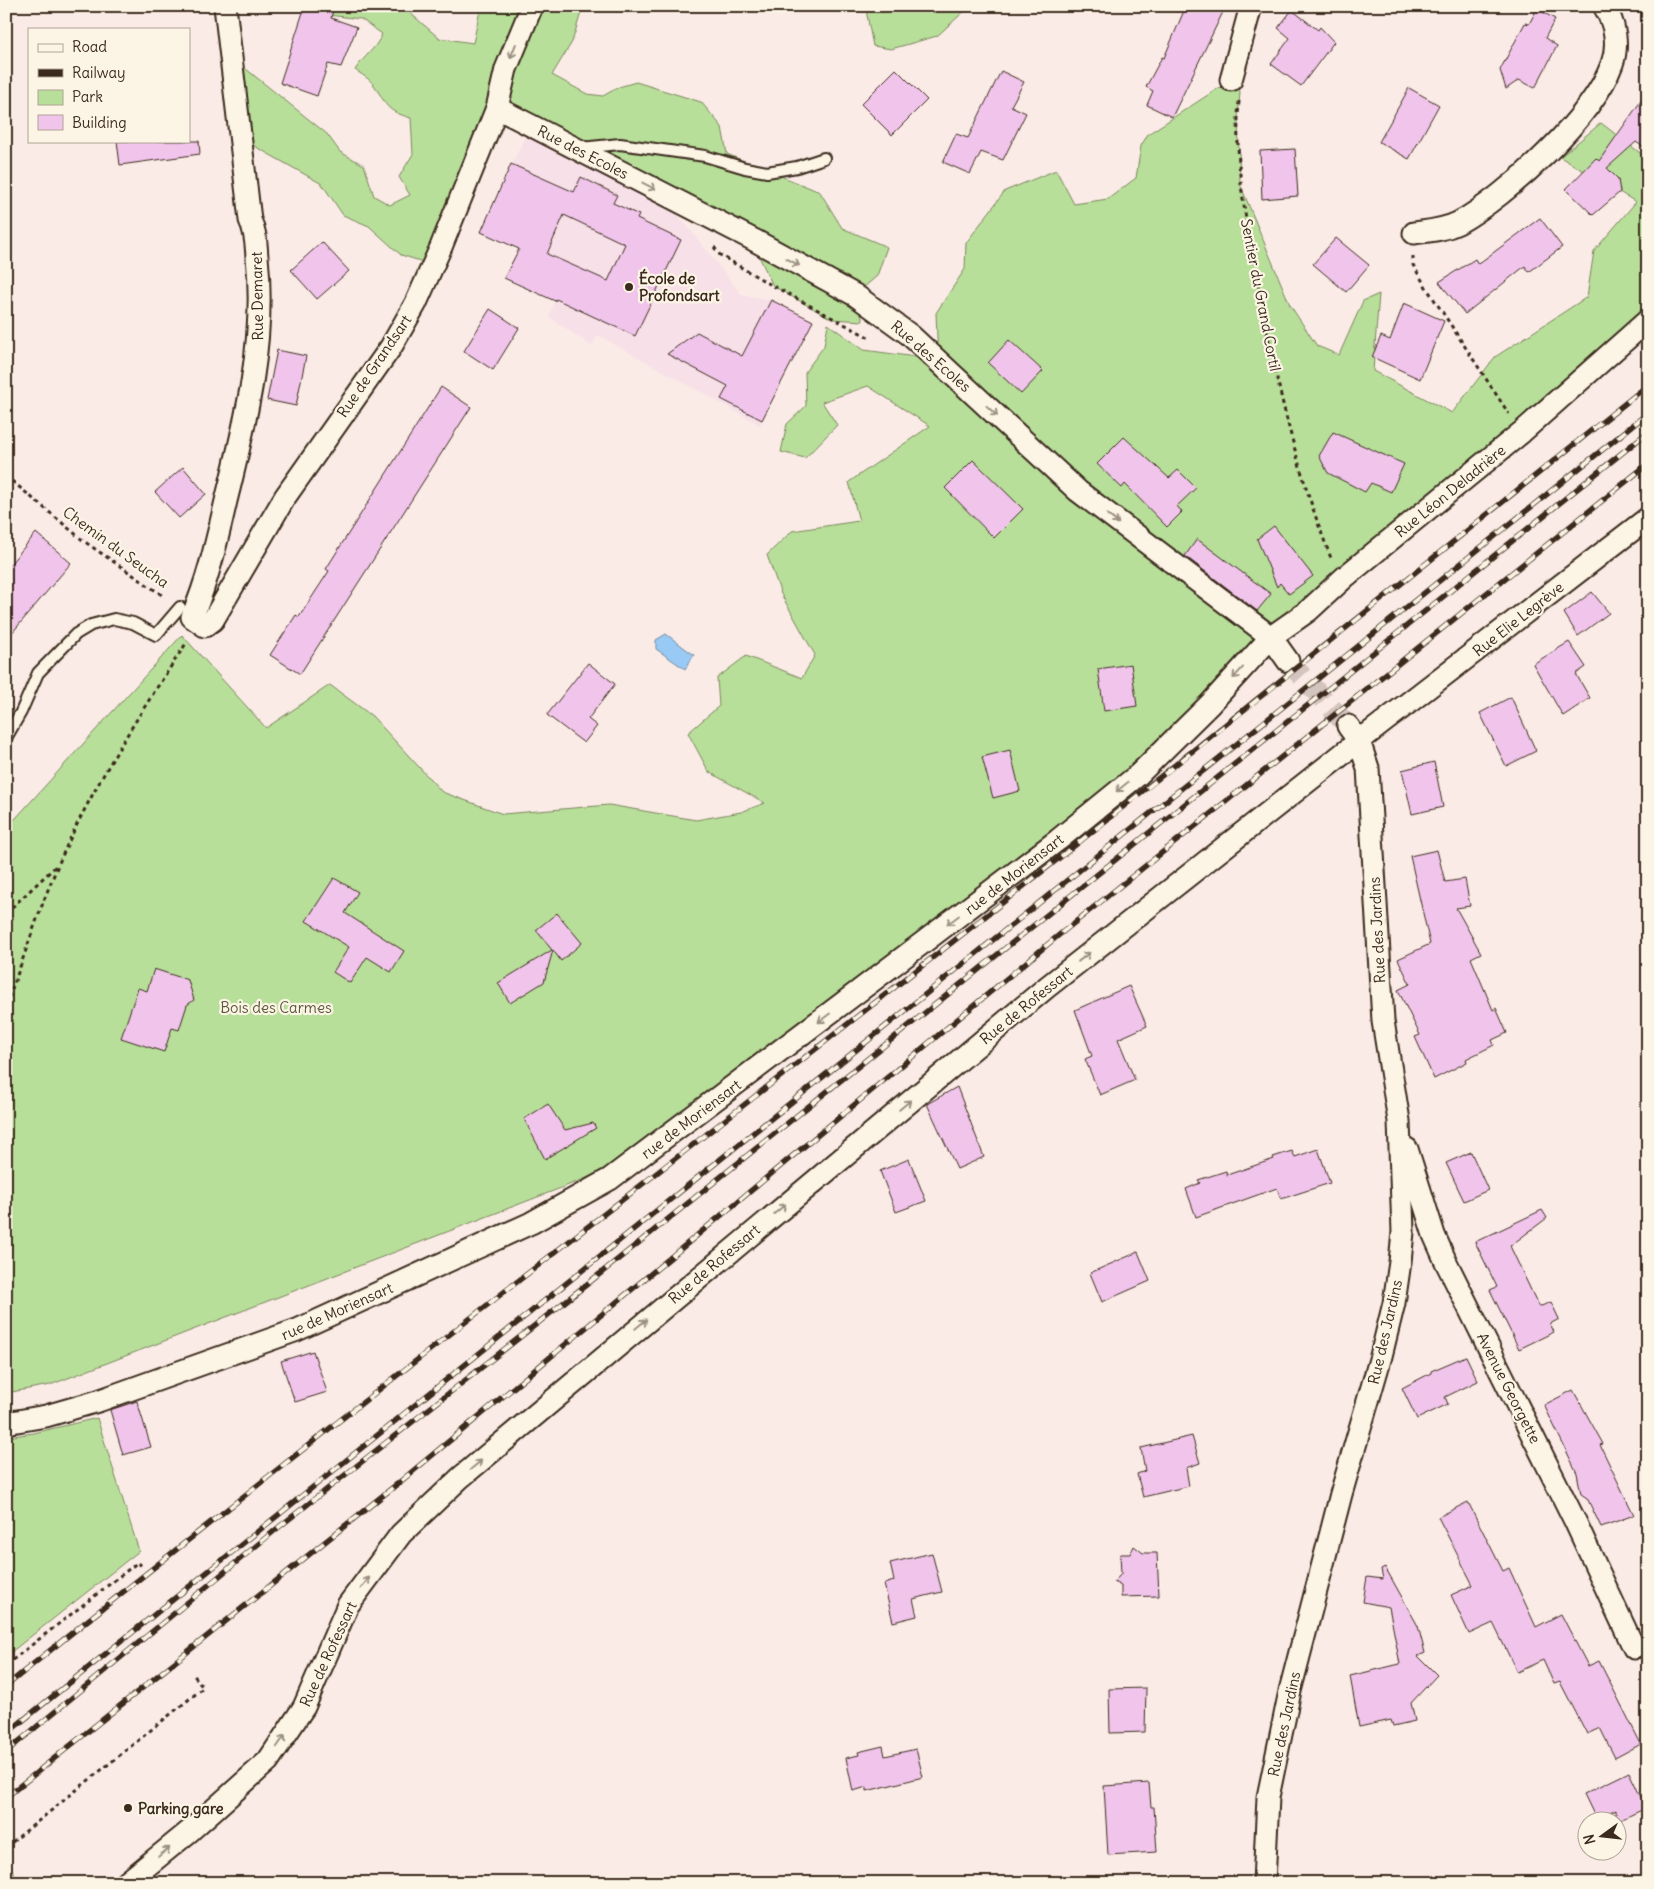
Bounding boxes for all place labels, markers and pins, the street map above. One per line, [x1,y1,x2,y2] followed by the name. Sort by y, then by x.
[639,268,721,305] place label: École de Profondsart
[623,281,635,293] marker: École de Profondsart
[138,1799,224,1819] place label: Parking gare
[122,1802,134,1814] marker: Parking gare

